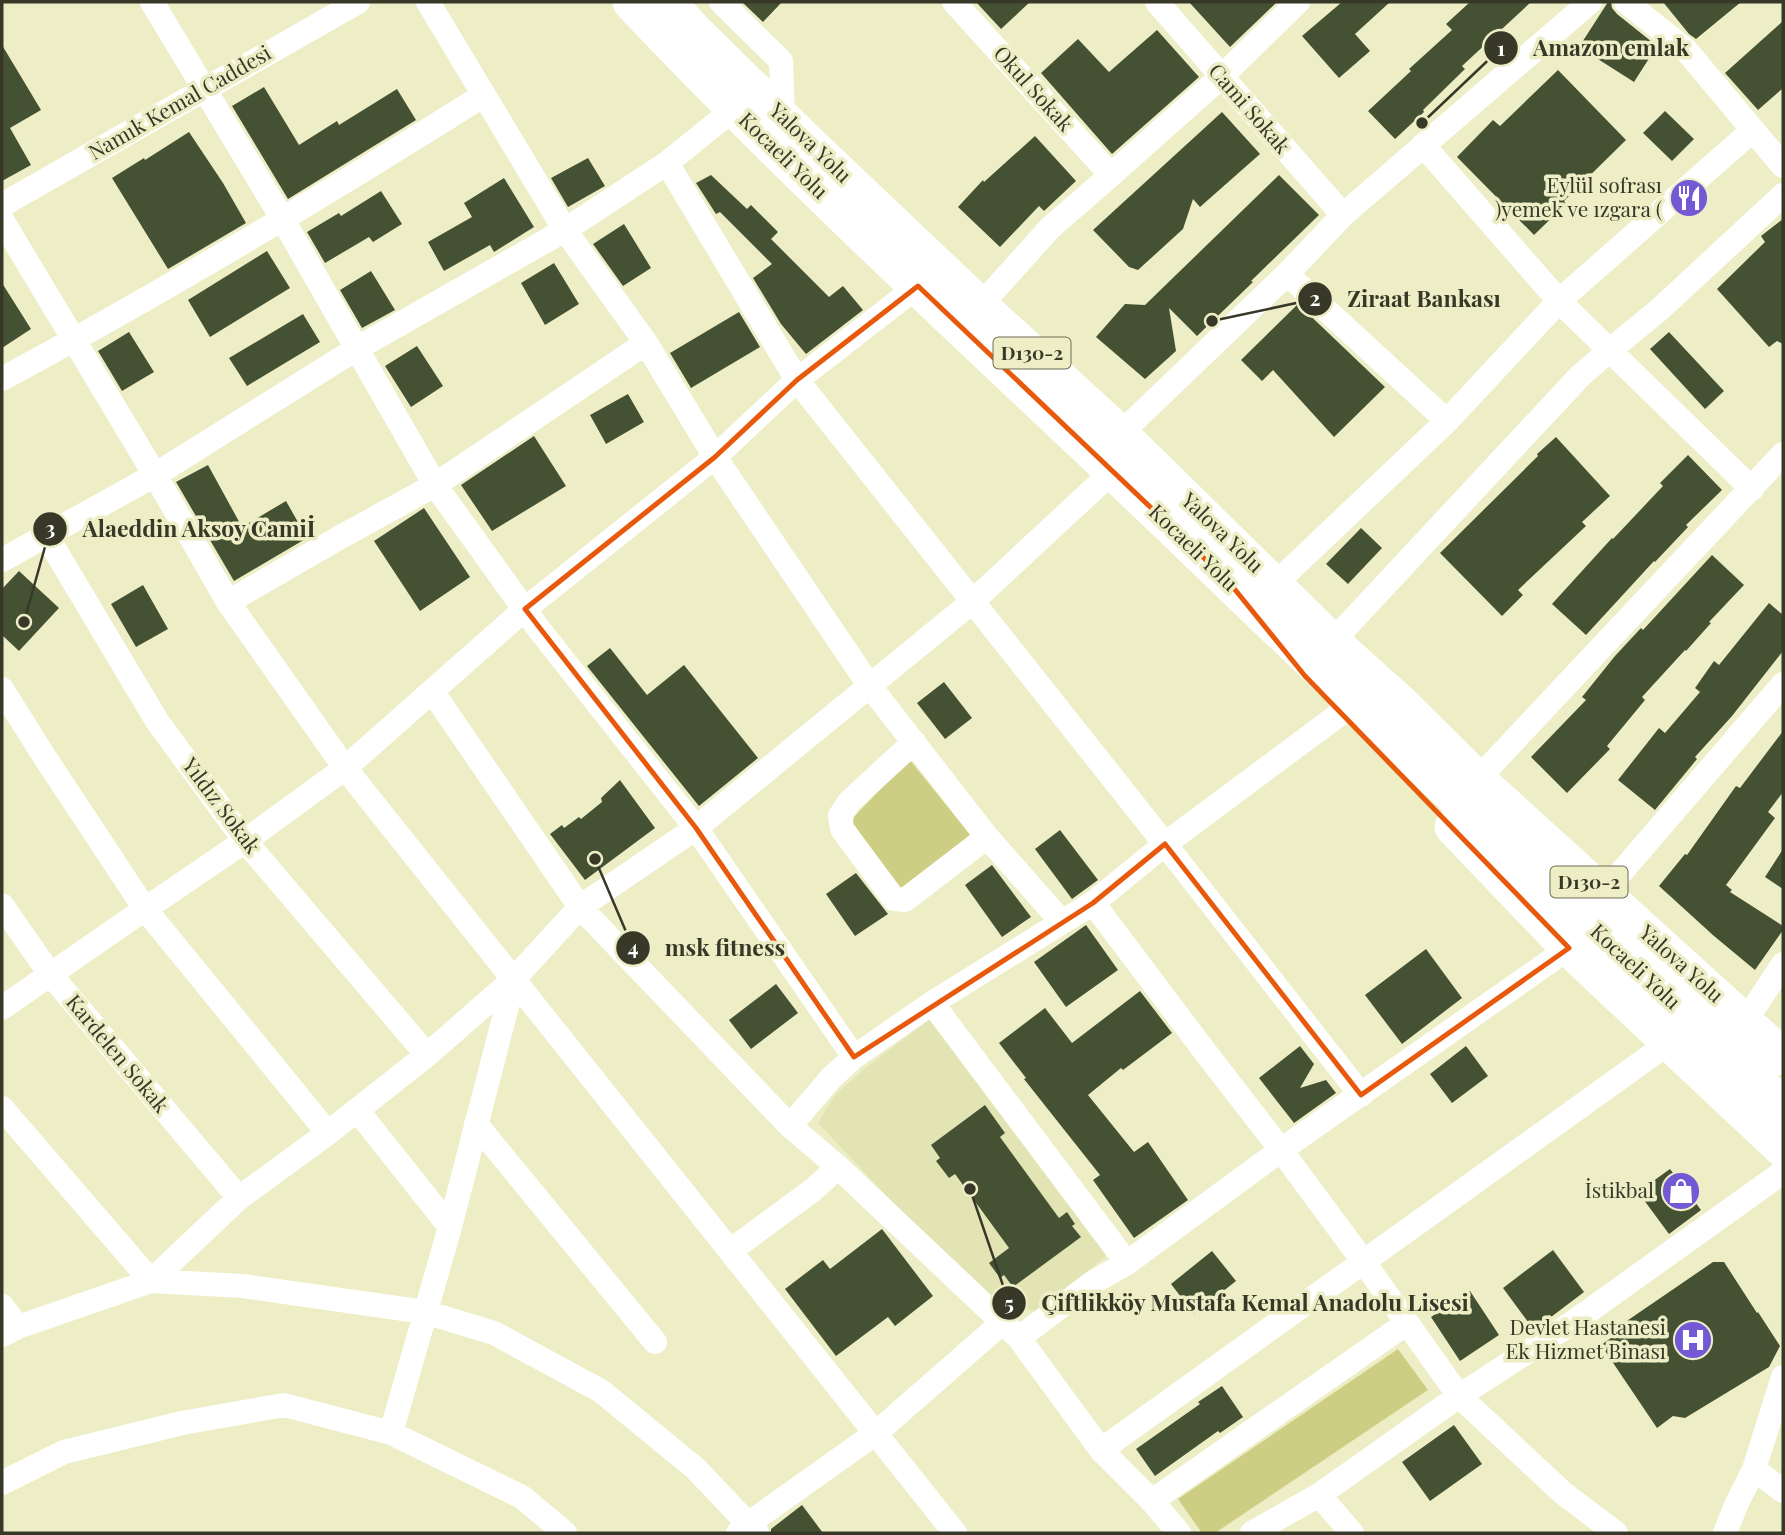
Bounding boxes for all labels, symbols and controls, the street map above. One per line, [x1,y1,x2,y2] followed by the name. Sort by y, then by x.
[1483,26,1703,70] callout: Amazon emlak
[1532,31,1690,62] text: Amazon emlak
[1497,33,1505,61] text: 1
[83,38,275,165] street label: Namık Kemal Caddesi
[989,39,1081,137] street label: Okul Sokak
[1204,57,1298,159] street label: Cami Sokak
[764,95,859,188] street label: Yalova Yolu
[734,105,835,204] street label: Kocaeli̇ Yolu
[1495,170,1662,222] place label: Eylül sofrası )yemek ve ızgara (
[1668,177,1710,219] restaurant icon: Eylül sofrası )yemek ve ızgara (
[1298,277,1515,321] callout: Ziraat Bankası
[1347,282,1501,313] text: Ziraat Bankası
[1310,283,1321,311] text: 2
[993,338,1070,368] road number: D130-2
[1176,485,1271,578] street label: Yalova Yolu
[1144,497,1245,596] street label: Kocaeli̇ Yolu
[33,507,330,551] callout: Alaeddin Aksoy Camiİ
[82,512,315,543] text: Alaeddin Aksoy Camiİ
[45,513,55,541] text: 3
[177,750,268,859] street label: Yıldız Sokak
[1550,866,1628,898] road number: D130-2
[1585,917,1688,1015] street label: Kocaeli̇ Yolu
[1634,917,1730,1008] street label: Yalova Yolu
[616,926,799,970] callout: msk fitness
[665,931,785,962] text: msk fitness
[627,932,639,960] text: 4
[61,988,177,1118] street label: Kardelen Sokak
[1660,1170,1702,1212] shop icon: İstikbal
[1585,1175,1654,1203] place label: İstikbal
[991,1281,1483,1325] callout: Çiftlikköy Mustafa Kemal Anadolu Lisesi
[1041,1286,1469,1317] text: Çiftlikköy Mustafa Kemal Anadolu Lisesi
[1004,1288,1014,1316] text: 5
[1505,1312,1666,1364] place label: Devlet Hastanesi Ek Hizmet Binası
[1672,1319,1714,1361] hospital icon: Devlet Hastanesi Ek Hizmet Binası

